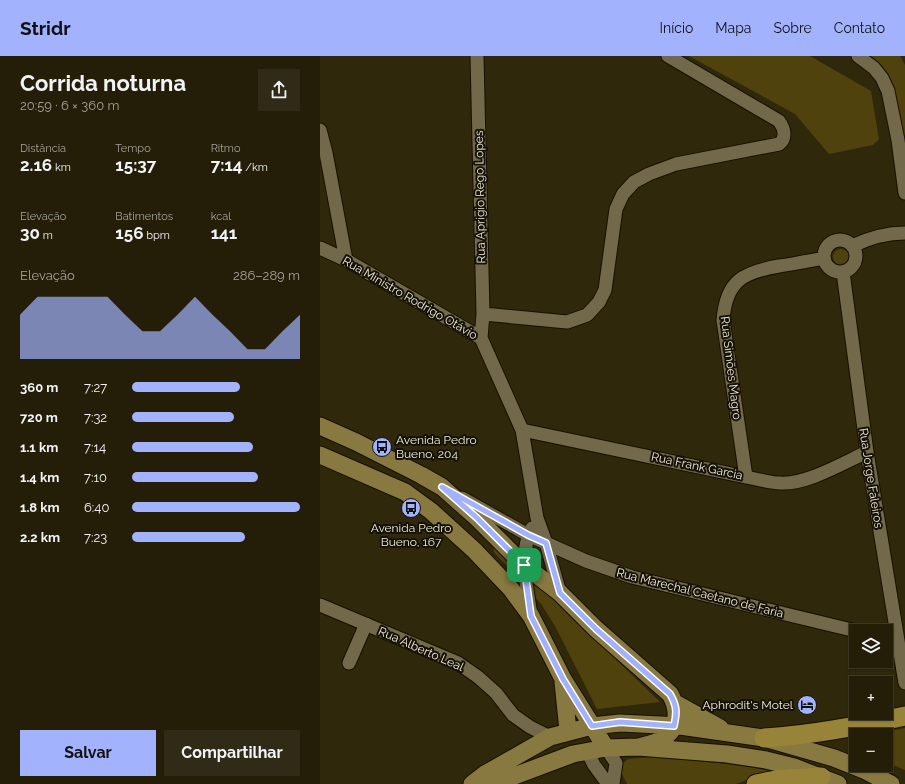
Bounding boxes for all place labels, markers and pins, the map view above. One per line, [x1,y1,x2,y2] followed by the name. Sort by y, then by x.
[396,433,477,461] place label: Avenida Pedro Bueno, 204
[371,436,393,458] bus stop icon: Avenida Pedro Bueno, 204
[400,497,422,519] bus stop icon: Avenida Pedro Bueno, 167
[371,521,451,549] place label: Avenida Pedro Bueno, 167
[507,548,541,582] pin
[796,694,818,716] hotel icon: Aphrodit's Motel
[702,698,794,712] place label: Aphrodit's Motel

